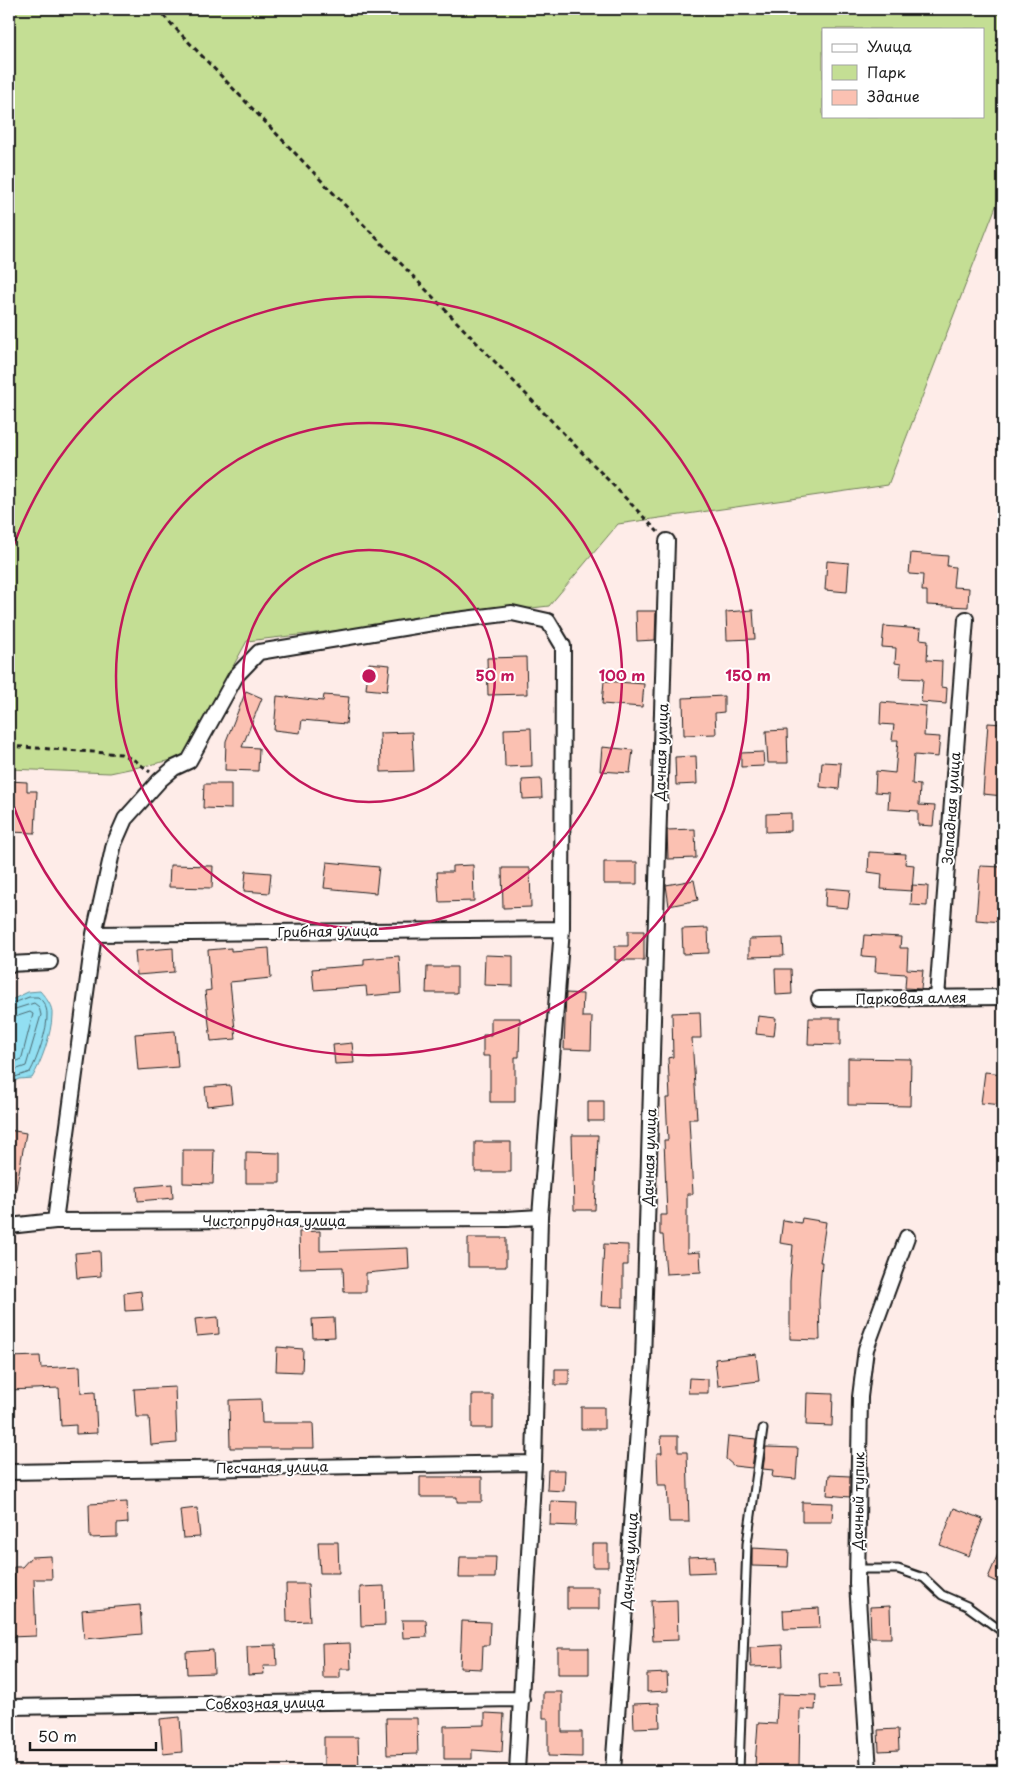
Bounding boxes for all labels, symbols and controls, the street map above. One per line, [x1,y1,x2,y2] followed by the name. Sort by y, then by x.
[822,28,984,118] legend
[867,34,912,57] text: Улица
[867,60,906,83] text: Парк
[867,84,920,107] text: Здание
[476,663,514,686] text: 50 m
[599,663,645,686] text: 100 m
[725,663,771,686] text: 150 m
[360,667,378,685] centre of rings
[649,703,673,802] street label: Дачная улица
[937,751,965,865] street label: Западная улица
[277,920,379,942] street label: Грибная улица
[855,987,967,1009] street label: Парковая аллея
[637,1108,661,1207] street label: Дачная улица
[202,1210,346,1231] street label: Чистопрудная улица
[847,1451,869,1551] street label: Дачный тупик
[216,1456,329,1478] street label: Песчаная улица
[615,1511,643,1611] street label: Дачная улица
[205,1691,325,1715] street label: Совхозная улица
[30,1720,156,1752] scale bar
[38,1724,77,1747] text: 50 m

